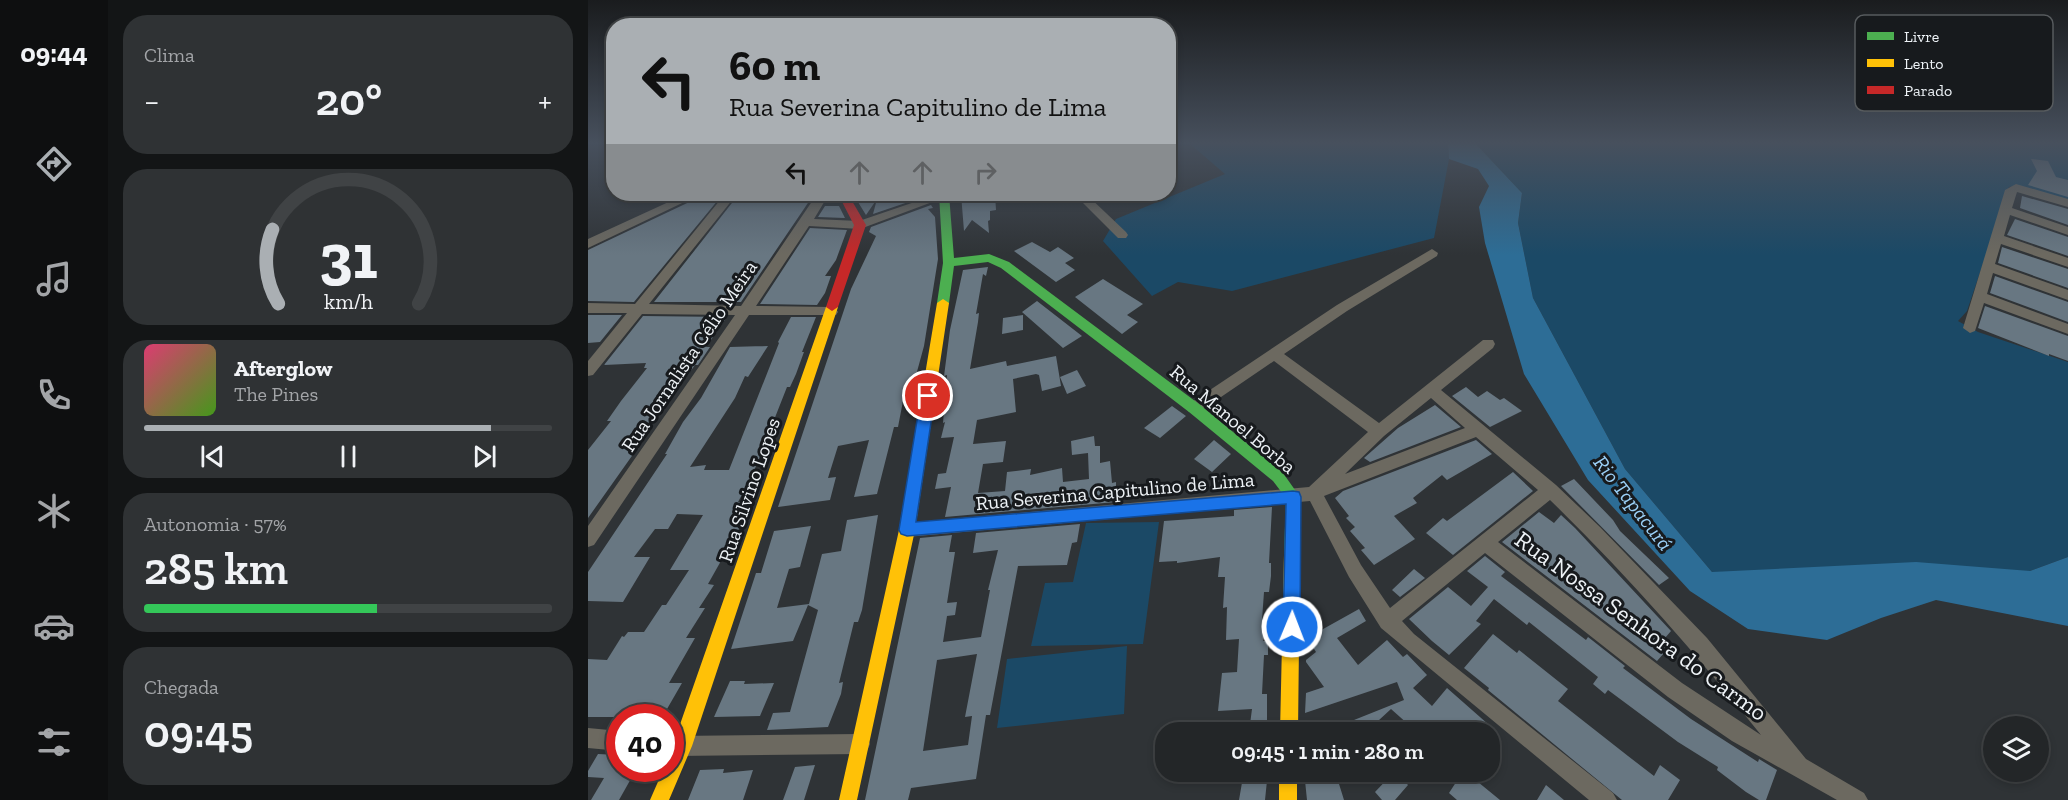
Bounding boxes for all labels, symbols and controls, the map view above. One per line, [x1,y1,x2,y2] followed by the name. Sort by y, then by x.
[1855,15,2053,111] legend
[1904,27,1939,46] text: Livre
[20,37,88,69] text: 09:44
[729,40,820,91] text: 60 m
[630,42,708,120] icon: left
[144,43,195,67] text: Clima
[1904,54,1944,73] text: Lento
[315,73,382,127] text: 20°
[144,81,159,120] text: −
[538,81,552,120] text: +
[1904,81,1952,100] text: Parado
[729,91,1107,123] text: Rua Severina Capitulino de Lima
[33,143,75,185] icon: directions
[780,156,813,189] icon: left
[843,156,876,189] icon: ahead
[906,156,939,189] icon: ahead
[969,156,1002,189] icon: right
[319,219,377,294] text: 31
[616,256,762,456] street label: Rua Jornalista Célio Meira
[33,258,75,300] icon: music
[324,289,372,314] text: km/h
[234,355,332,382] text: Afterglow
[1165,359,1301,479] street label: Rua Manoel Borba
[902,370,953,421] pin
[33,374,75,416] icon: phone
[911,379,944,412] icon: arrive
[234,382,318,406] text: The Pines
[713,414,785,566] street label: Rua Silvino Lopes
[196,440,229,473] icon: previous
[332,440,365,473] icon: pause
[468,440,501,473] icon: next
[1589,450,1678,555] water label: Rio Tapacurá
[975,467,1256,515] street label: Rua Severina Capitulino de Lima
[33,490,75,532] icon: climate
[144,512,287,536] text: Autonomia · 57%
[1510,524,1773,727] street label: Rua Nossa Senhora do Carmo
[144,542,288,596] text: 285 km
[1260,595,1324,659] position arrow
[33,605,75,647] icon: car
[144,675,219,699] text: Chegada
[606,704,684,782] speed limit sign: 40
[144,705,253,759] text: 09:45
[1983,716,2049,782] map controls
[1983,716,2049,782] button: layers
[33,721,75,763] icon: filters
[1231,738,1424,765] text: 09:45 · 1 min · 280 m

